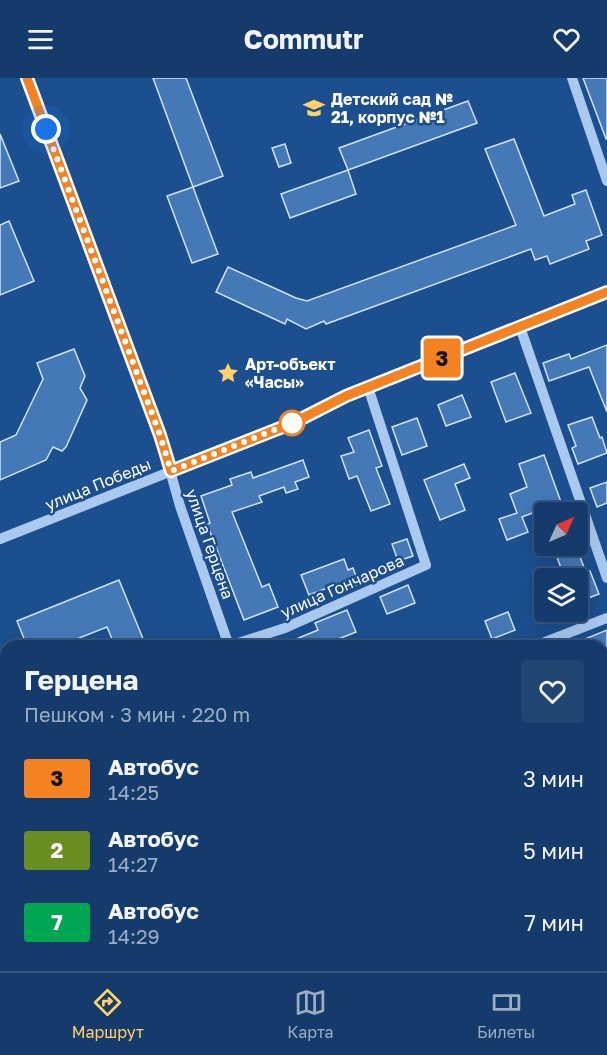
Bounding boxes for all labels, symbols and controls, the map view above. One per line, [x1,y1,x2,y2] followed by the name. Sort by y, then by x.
[24,23,57,56] icon: menu
[243,23,364,55] text: Commutr
[550,23,583,56] icon: heart
[331,89,453,127] place label: Детский сад № 21, корпус №1
[302,96,326,120] school or university icon: Детский сад № 21, корпус №1
[31,114,61,144] your location
[422,338,462,378] line badge: 3
[436,345,448,371] text: 3
[245,354,336,392] place label: Арт-объект «Часы»
[216,361,240,385] place icon: Арт-объект «Часы»
[279,410,305,436] unlabelled marker
[42,454,154,514] street label: улица Победы
[182,486,238,602] street label: улица Герцена
[534,502,588,556] north arrow
[534,502,588,622] map controls
[277,550,407,622] street label: улица Гончарова
[534,568,588,622] button: layers
[521,660,584,723] button: heart
[24,663,139,696] text: Герцена
[24,702,250,726] text: Пешком · 3 мин · 220 m
[108,753,199,780] text: Автобус
[51,765,63,791] text: 3
[523,765,584,792] text: 3 мин
[108,780,159,804] text: 14:25
[108,825,199,852] text: Автобус
[51,837,63,863] text: 2
[523,837,584,864] text: 5 мин
[108,852,158,876] text: 14:27
[108,897,199,924] text: Автобус
[51,909,63,935] text: 7
[524,909,584,936] text: 7 мин
[108,924,160,948] text: 14:29
[72,986,144,1042] tab: Маршрут
[287,986,334,1042] tab: Карта
[477,986,535,1042] tab: Билеты

